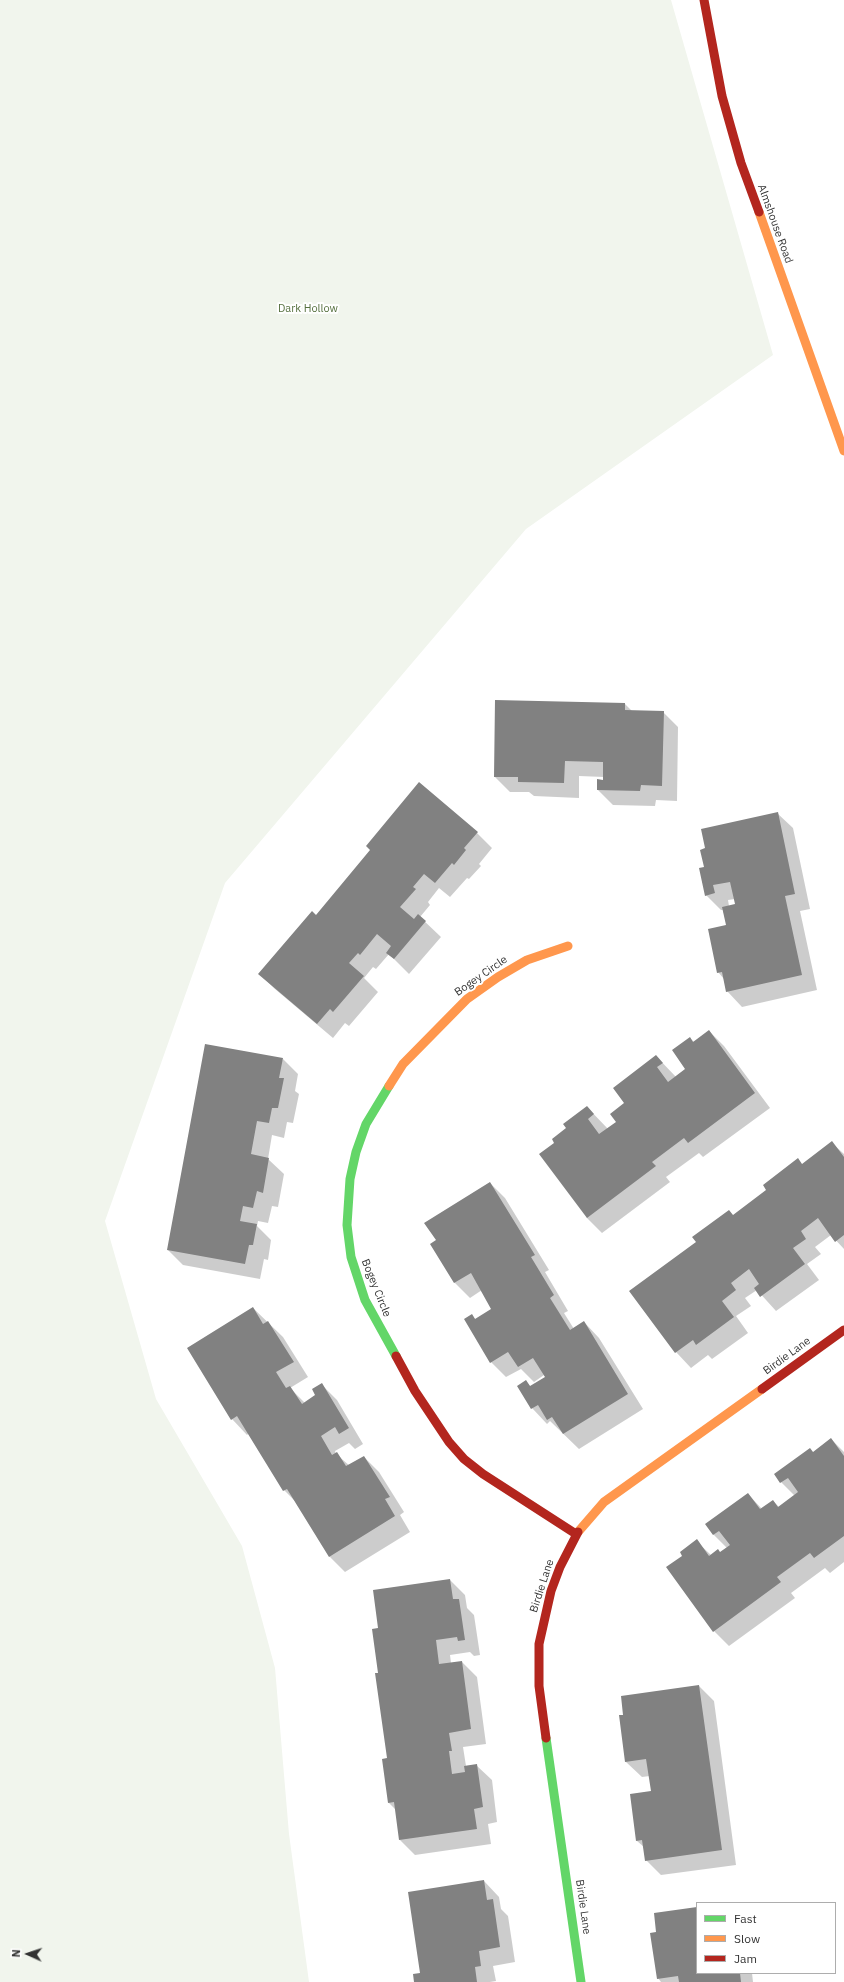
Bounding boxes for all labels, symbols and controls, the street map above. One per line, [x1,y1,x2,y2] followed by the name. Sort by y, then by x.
[755,183,795,265] street label: Almshouse Road
[278,302,338,316] park label: Dark Hollow
[452,953,510,999] street label: Bogey Circle
[358,1257,394,1319] street label: Bogey Circle
[761,1334,813,1378] street label: Birdie Lane
[527,1558,557,1614] street label: Birdie Lane
[573,1879,593,1935] street label: Birdie Lane
[696,1902,836,1974] legend
[734,1911,757,1926] text: Fast
[734,1931,760,1946] text: Slow
[8,1934,48,1974] north arrow
[9,1949,23,1958] text: N
[734,1951,757,1966] text: Jam

